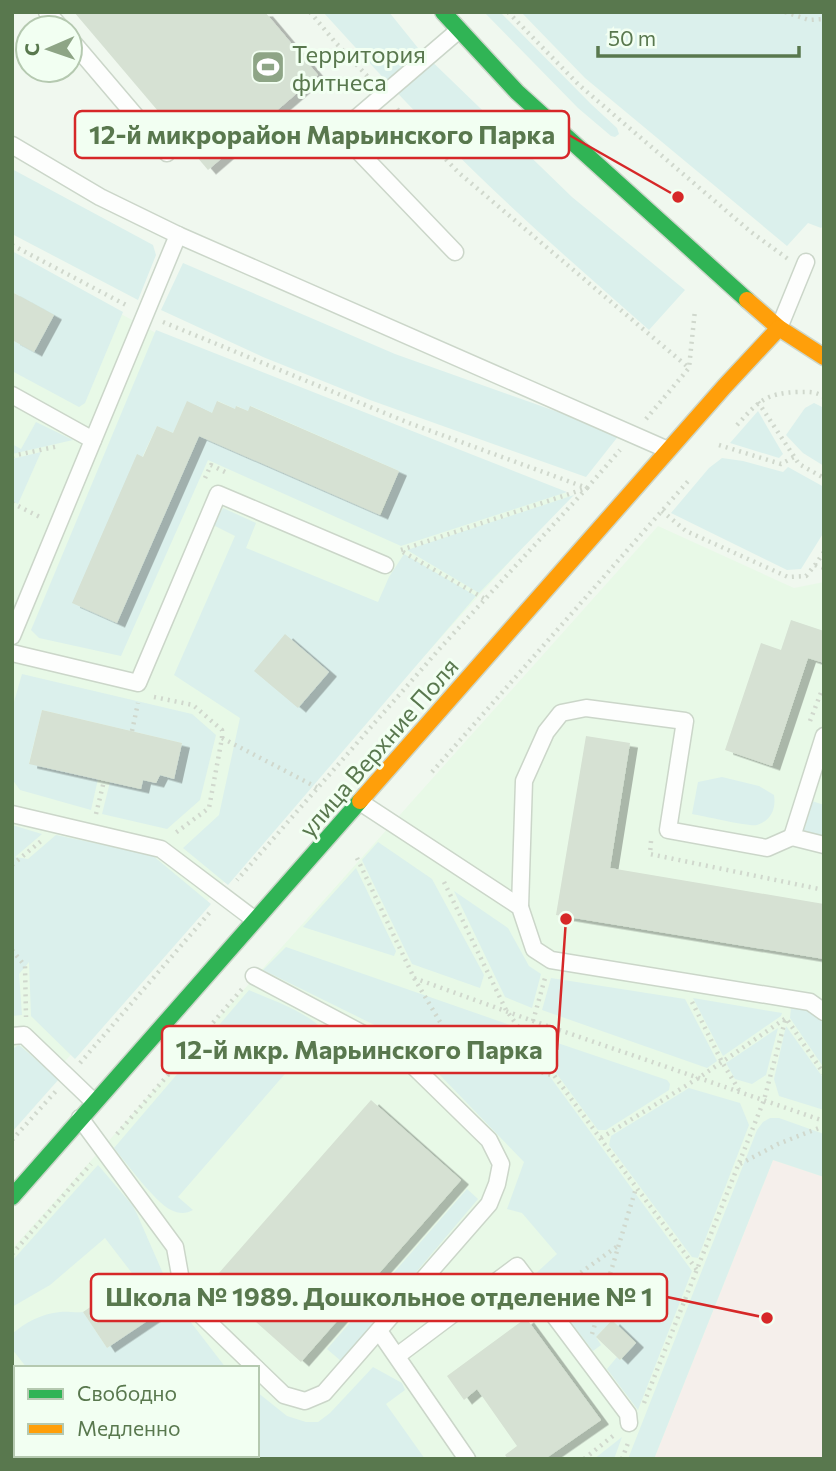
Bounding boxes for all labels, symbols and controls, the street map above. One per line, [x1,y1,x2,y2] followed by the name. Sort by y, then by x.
[14,14,84,84] north arrow
[598,14,799,58] scale bar
[608,25,656,50] text: 50 m
[292,39,426,96] place label: Территория фитнеса
[20,43,43,57] text: С
[249,48,287,86] sports icon: Территория фитнеса
[75,111,569,158] callout: 12-й микрорайон Марьинского Парка
[89,118,555,149] text: 12-й микрорайон Марьинского Парка
[292,651,464,843] street label: улица Верхние Поля
[162,1026,557,1073] callout: 12-й мкр. Марьинского Парка
[175,1033,543,1064] text: 12-й мкр. Марьинского Парка
[91,1274,667,1321] callout: Школа № 1989. Дошкольное отделение № 1
[105,1280,653,1311] text: Школа № 1989. Дошкольное отделение № 1
[14,1366,259,1457] legend
[77,1380,177,1405] text: Свободно
[77,1415,181,1440] text: Медленно

